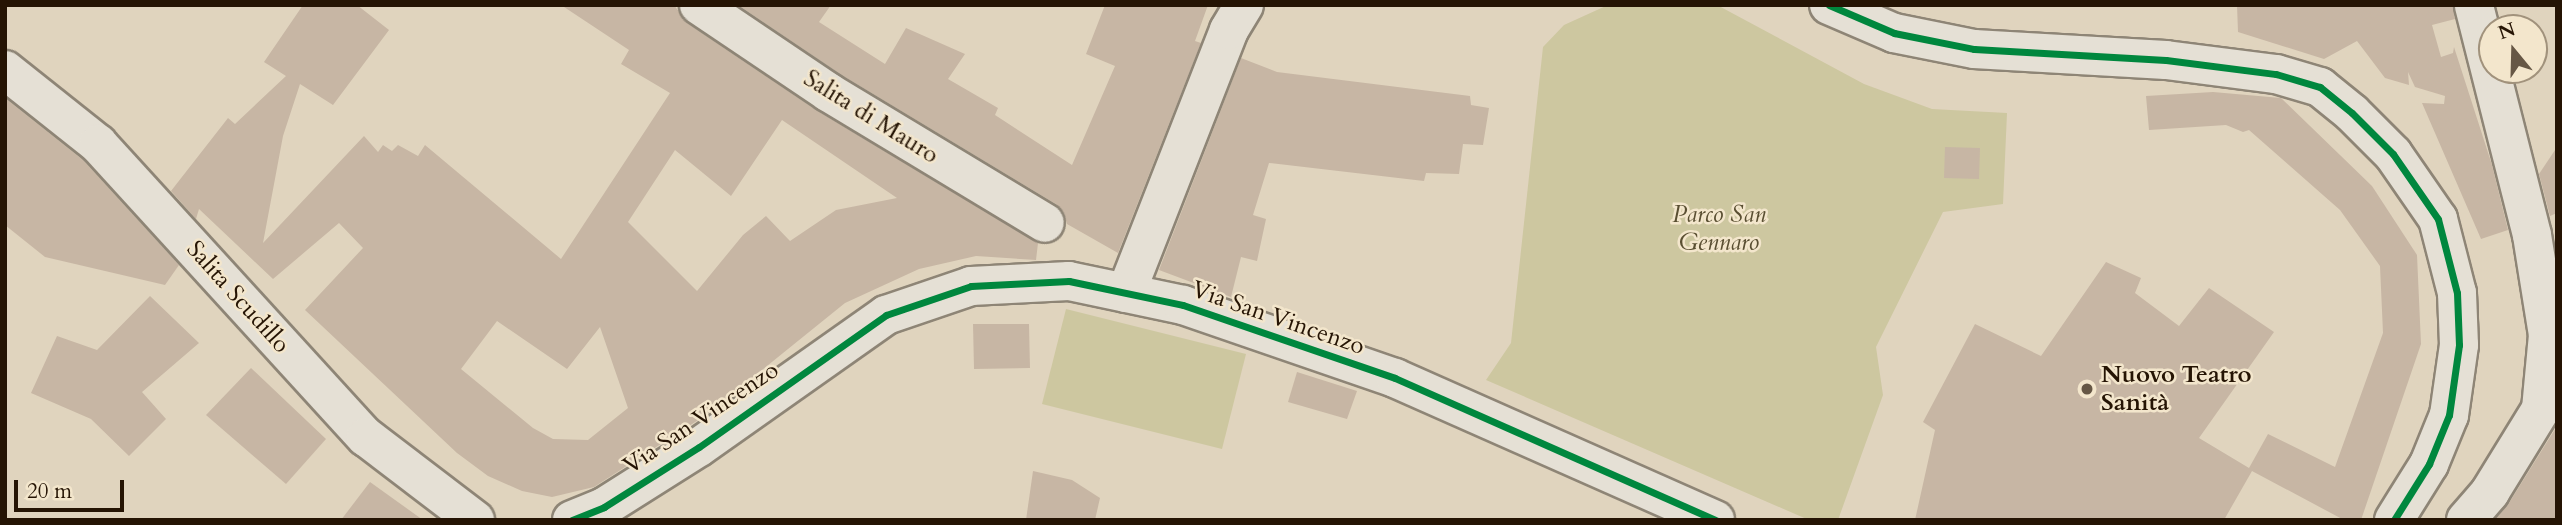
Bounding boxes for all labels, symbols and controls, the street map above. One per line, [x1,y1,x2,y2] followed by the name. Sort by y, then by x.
[2478,14,2548,84] north arrow
[2495,16,2519,46] text: N
[798,64,944,170] street label: Salita di Mauro
[1672,201,1766,257] park label: Parco San Gennaro
[180,235,296,359] street label: Salita Scudillo
[1188,275,1368,361] street label: Via San Vincenzo
[618,355,784,481] street label: Via San Vincenzo
[2101,361,2252,417] place label: Nuovo Teatro Sanità
[2079,381,2095,397] marker: Nuovo Teatro Sanità
[18,466,128,510] scale bar
[27,477,72,506] text: 20 m

